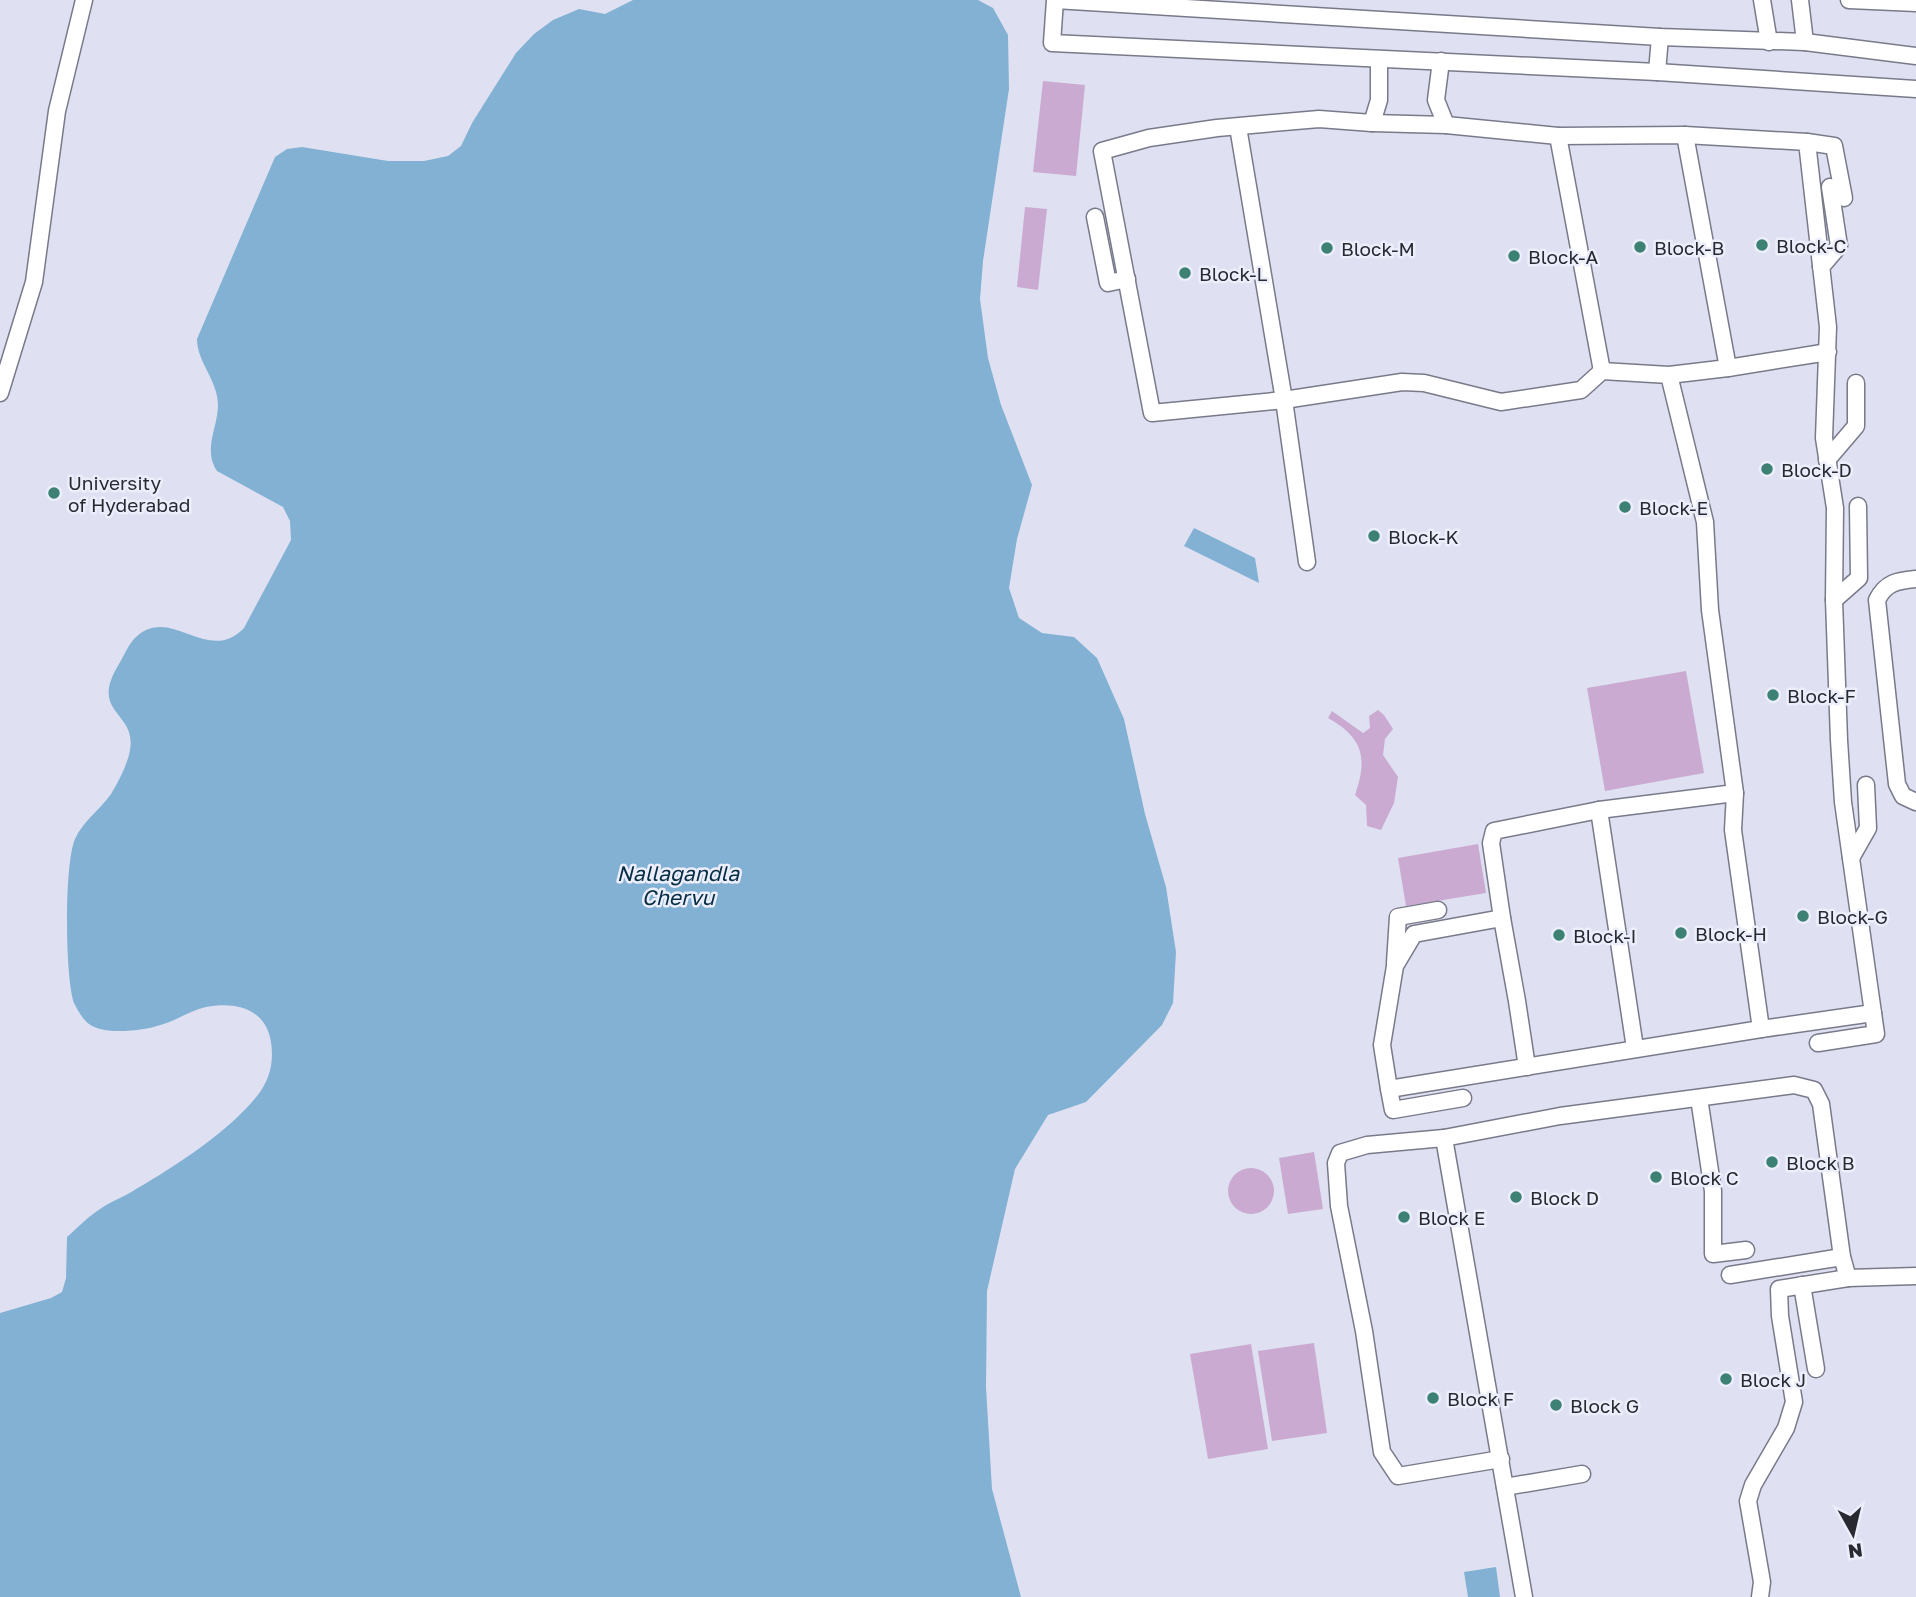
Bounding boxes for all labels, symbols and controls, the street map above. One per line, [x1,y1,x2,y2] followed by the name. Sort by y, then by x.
[1776,234,1847,257] place label: Block-C
[1654,236,1724,259] place label: Block-B
[1341,237,1415,260] place label: Block-M
[1754,237,1770,253] marker: Block-C
[1632,239,1648,255] marker: Block-B
[1319,240,1335,256] marker: Block-M
[1528,245,1599,268] place label: Block-A
[1506,248,1522,264] marker: Block-A
[1199,262,1268,285] place label: Block-L
[1177,265,1193,281] marker: Block-L
[1781,458,1852,481] place label: Block-D
[1759,461,1775,477] marker: Block-D
[68,471,190,516] place label: University of Hyderabad
[46,485,62,501] marker: University of Hyderabad
[1639,496,1708,519] place label: Block-E
[1617,499,1633,515] marker: Block-E
[1388,525,1459,548] place label: Block-K
[1366,528,1382,544] marker: Block-K
[1787,684,1856,707] place label: Block-F
[1765,687,1781,703] marker: Block-F
[617,860,740,910] water label: Nallagandla Chervu
[1817,905,1888,928] place label: Block-G
[1795,908,1811,924] marker: Block-G
[1695,922,1767,945] place label: Block-H
[1573,924,1637,947] place label: Block-I
[1673,925,1689,941] marker: Block-H
[1551,927,1567,943] marker: Block-I
[1786,1151,1855,1174] place label: Block B
[1764,1154,1780,1170] marker: Block B
[1670,1166,1739,1189] place label: Block C
[1648,1169,1664,1185] marker: Block C
[1530,1186,1599,1209] place label: Block D
[1508,1189,1524,1205] marker: Block D
[1418,1206,1485,1229] place label: Block E
[1396,1209,1412,1225] marker: Block E
[1740,1368,1806,1391] place label: Block J
[1718,1371,1734,1387] marker: Block J
[1447,1387,1514,1410] place label: Block F
[1425,1390,1441,1406] marker: Block F
[1570,1394,1639,1417] place label: Block G
[1548,1397,1564,1413] marker: Block G
[1818,1499,1888,1569] north arrow
[1847,1539,1864,1564] text: N

